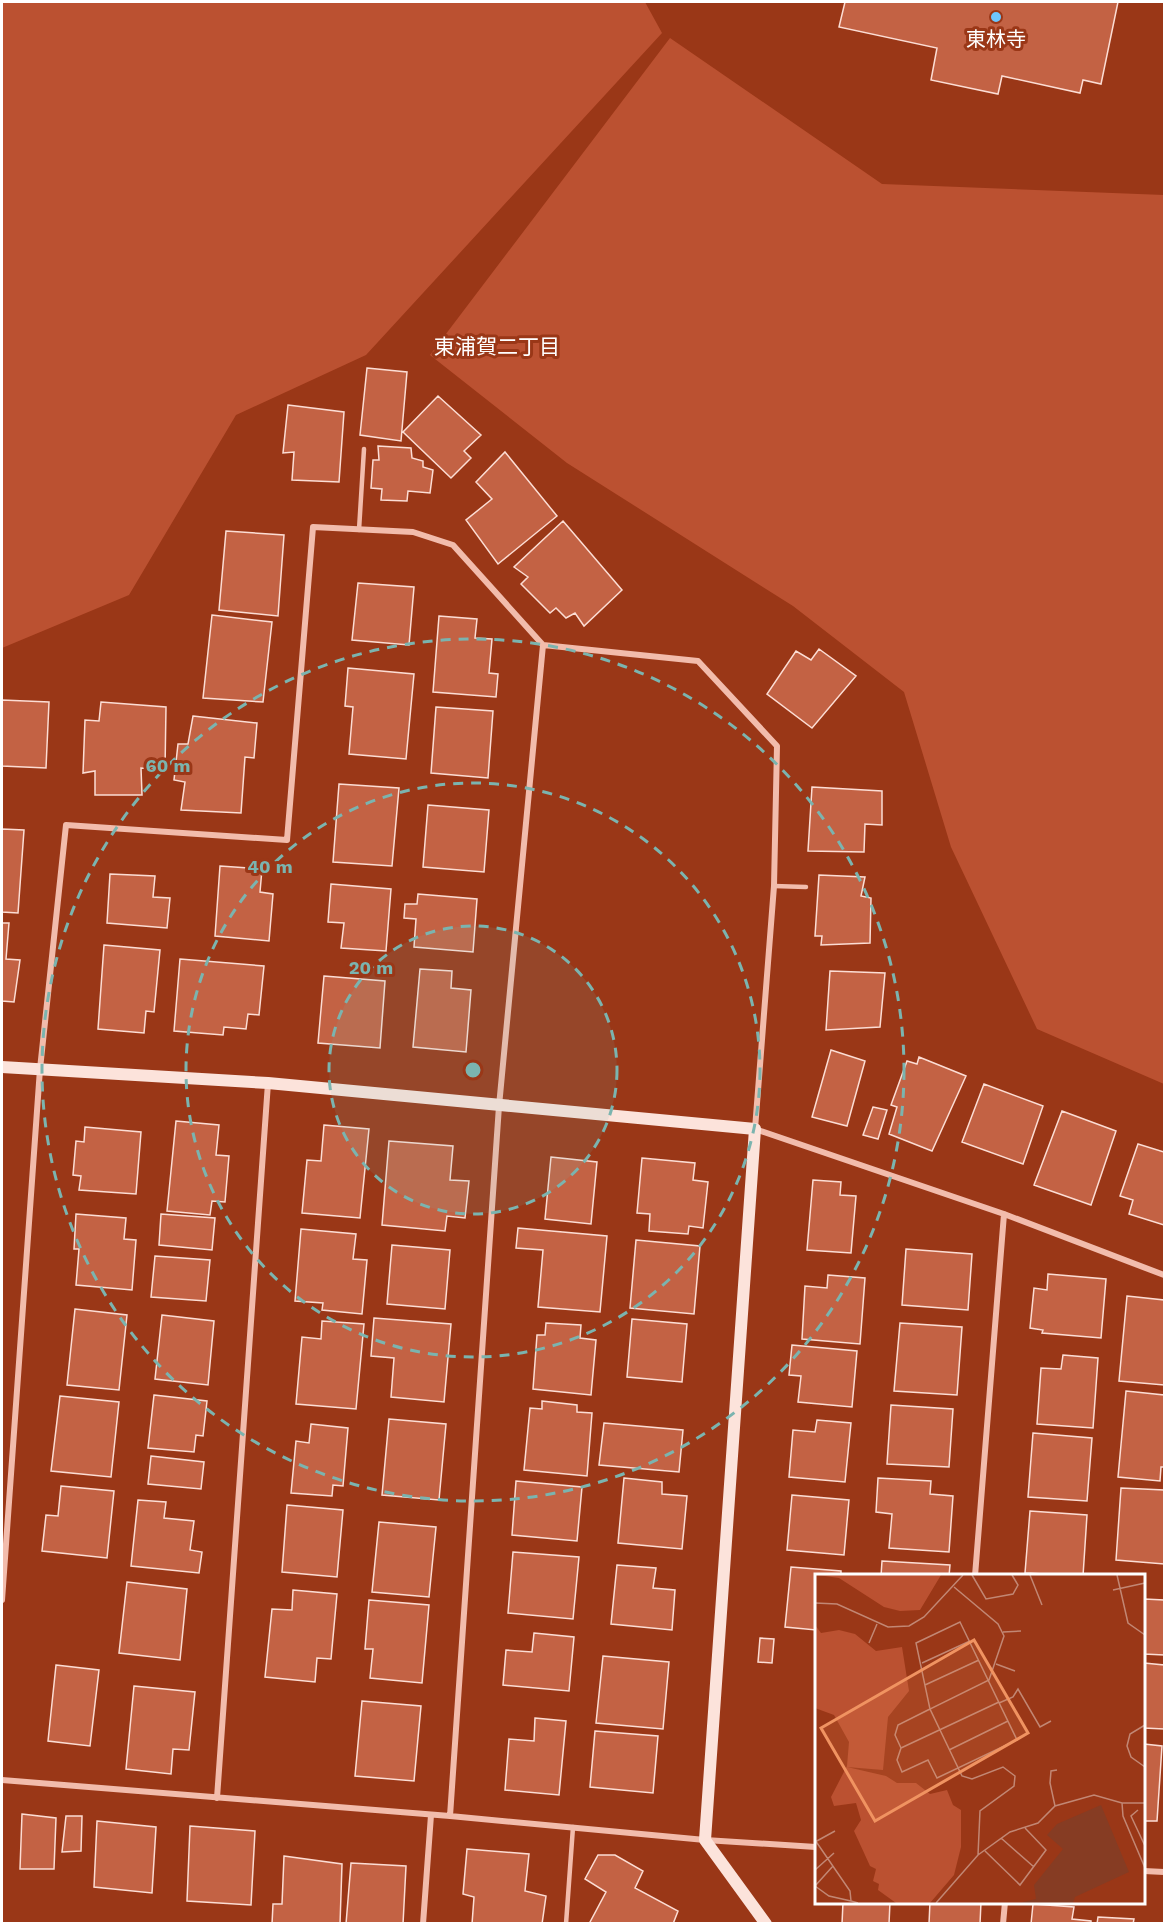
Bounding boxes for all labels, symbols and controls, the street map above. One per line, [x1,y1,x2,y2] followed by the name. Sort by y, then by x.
[989,10,1003,24] marker: 東林寺
[966,27,1026,51] place label: 東林寺
[434,334,560,359] district label: 東浦賀二丁目
[146,755,190,776] text: 60 m
[247,856,293,877] text: 40 m
[349,957,393,978] text: 20 m
[463,1060,483,1080] centre of rings
[815,1574,1145,1904] inset map

